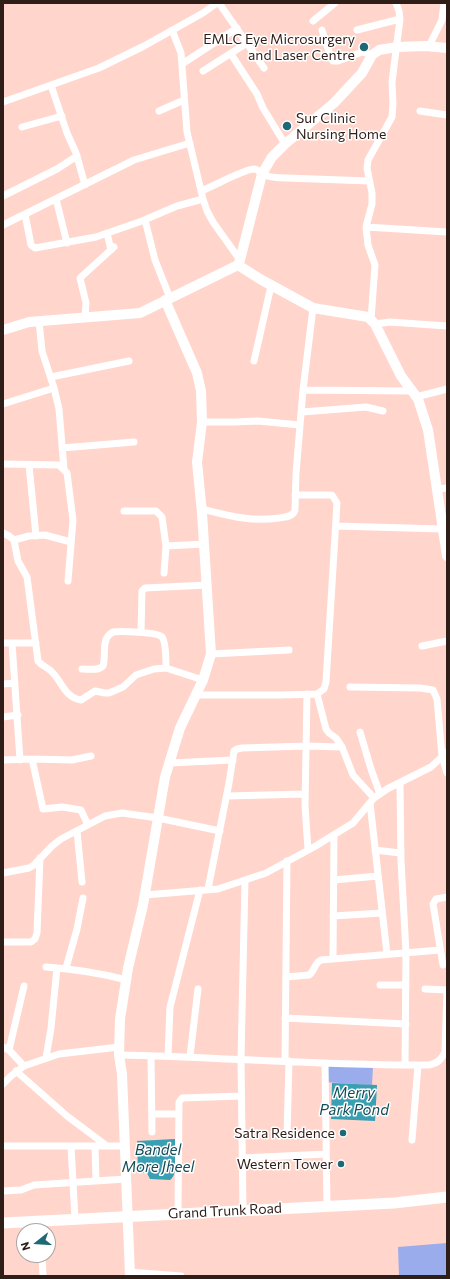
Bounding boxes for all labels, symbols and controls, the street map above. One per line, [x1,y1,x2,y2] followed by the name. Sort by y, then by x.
[203,31,355,64] place label: EMLC Eye Microsurgery and Laser Centre
[358,41,370,53] marker: EMLC Eye Microsurgery and Laser Centre
[296,110,386,142] place label: Sur Clinic Nursing Home
[281,120,293,132] marker: Sur Clinic Nursing Home
[319,1084,389,1119] water label: Merry Park Pond
[234,1125,335,1141] place label: Satra Residence
[338,1128,348,1138] marker: Satra Residence
[122,1141,194,1176] water label: Bandel More Jheel
[237,1156,333,1172] place label: Western Tower
[336,1159,346,1169] marker: Western Tower
[168,1200,282,1222] street label: Grand Trunk Road
[16,1223,56,1263] north arrow
[18,1241,32,1252] text: N

